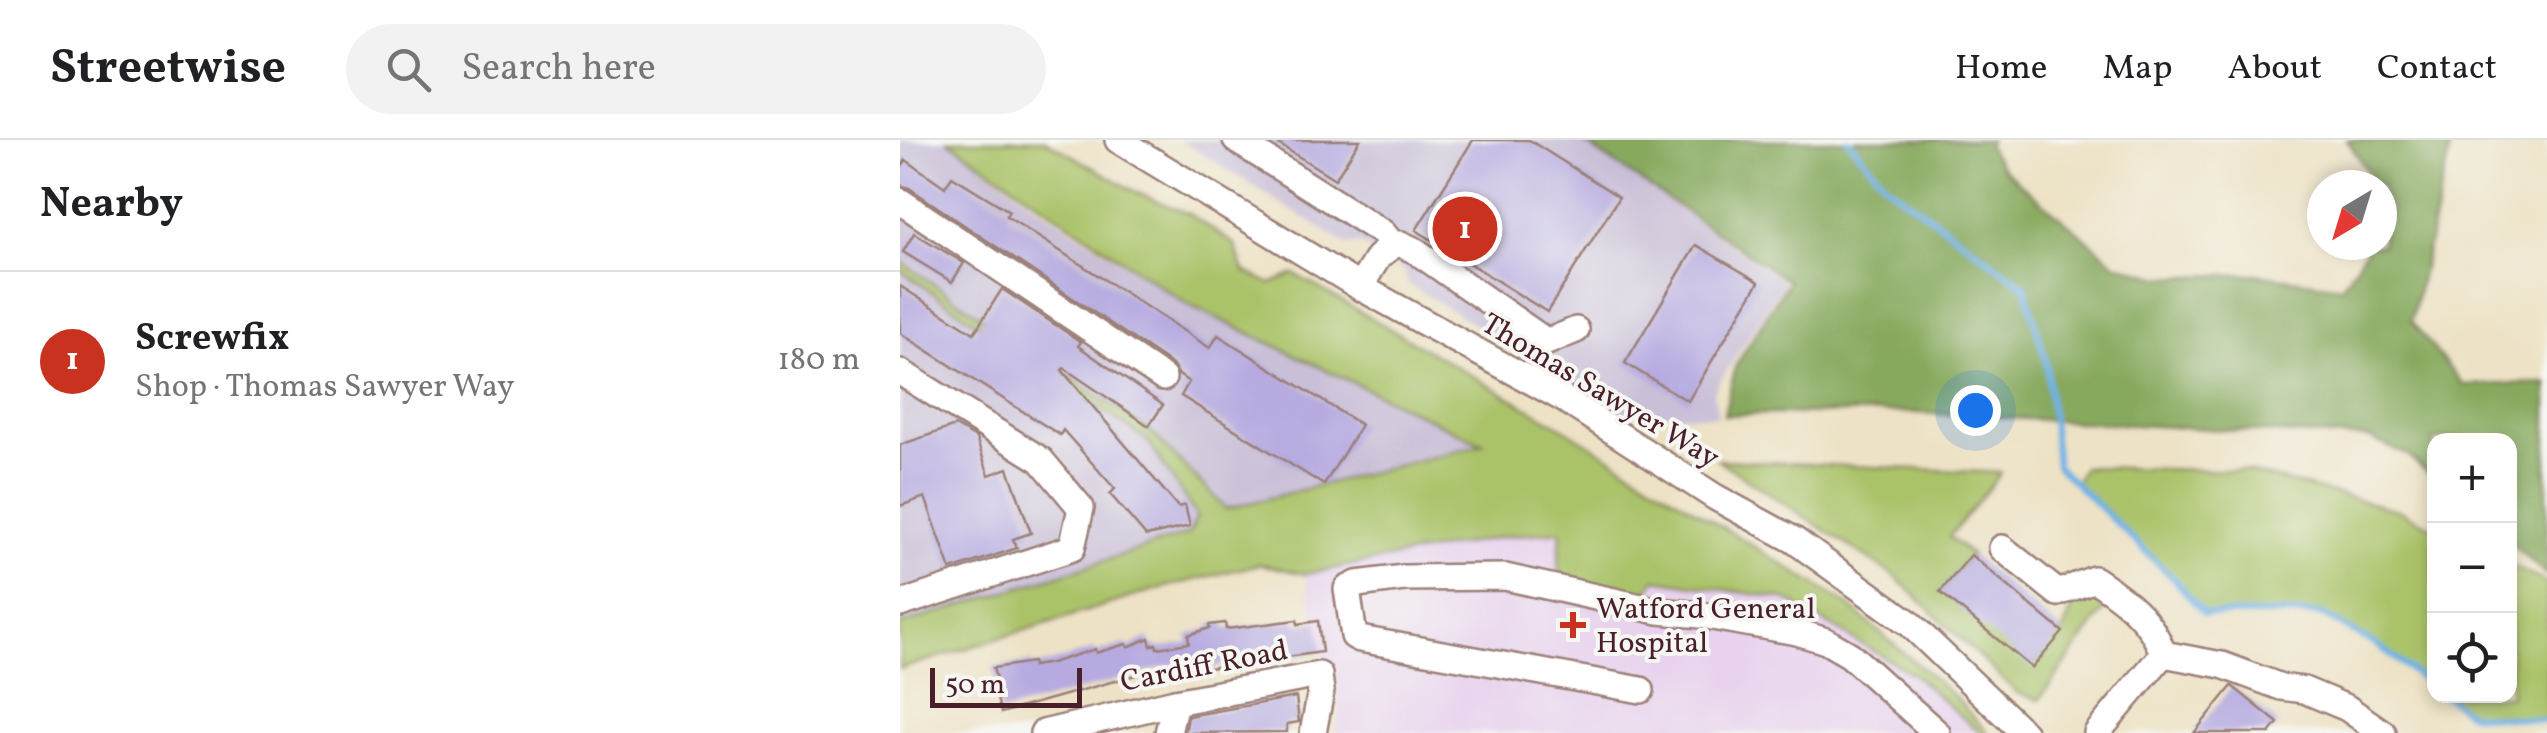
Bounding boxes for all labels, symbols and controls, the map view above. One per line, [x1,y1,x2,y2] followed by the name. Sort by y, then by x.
[346,24,1046,114] search box
[50,36,286,103] text: Streetwise
[381,42,436,97] icon: search
[461,43,656,96] text: Search here
[1955,45,2047,93] text: Home
[2102,45,2173,93] text: Map
[2228,45,2322,93] text: About
[2377,45,2497,93] text: Contact
[2307,170,2397,260] north arrow
[40,176,183,235] text: Nearby
[1432,192,1498,266] pin: 1
[1473,304,1727,480] street label: Thomas Sawyer Way
[135,313,290,366] text: Screwfix
[66,339,79,383] text: 1
[777,339,860,383] text: 180 m
[135,366,514,410] text: Shop · Thomas Sawyer Way
[1950,385,2001,436] your location
[2427,433,2517,703] map controls
[2427,433,2517,523] button: +
[2427,523,2517,613] button: −
[1596,589,1815,665] place label: Watford General Hospital
[1560,612,1586,638] marker: Watford General Hospital
[2427,613,2517,703] button: locate
[1117,630,1292,704] street label: Cardiff Road
[930,663,1082,708] scale bar
[945,666,1005,705] text: 50 m

